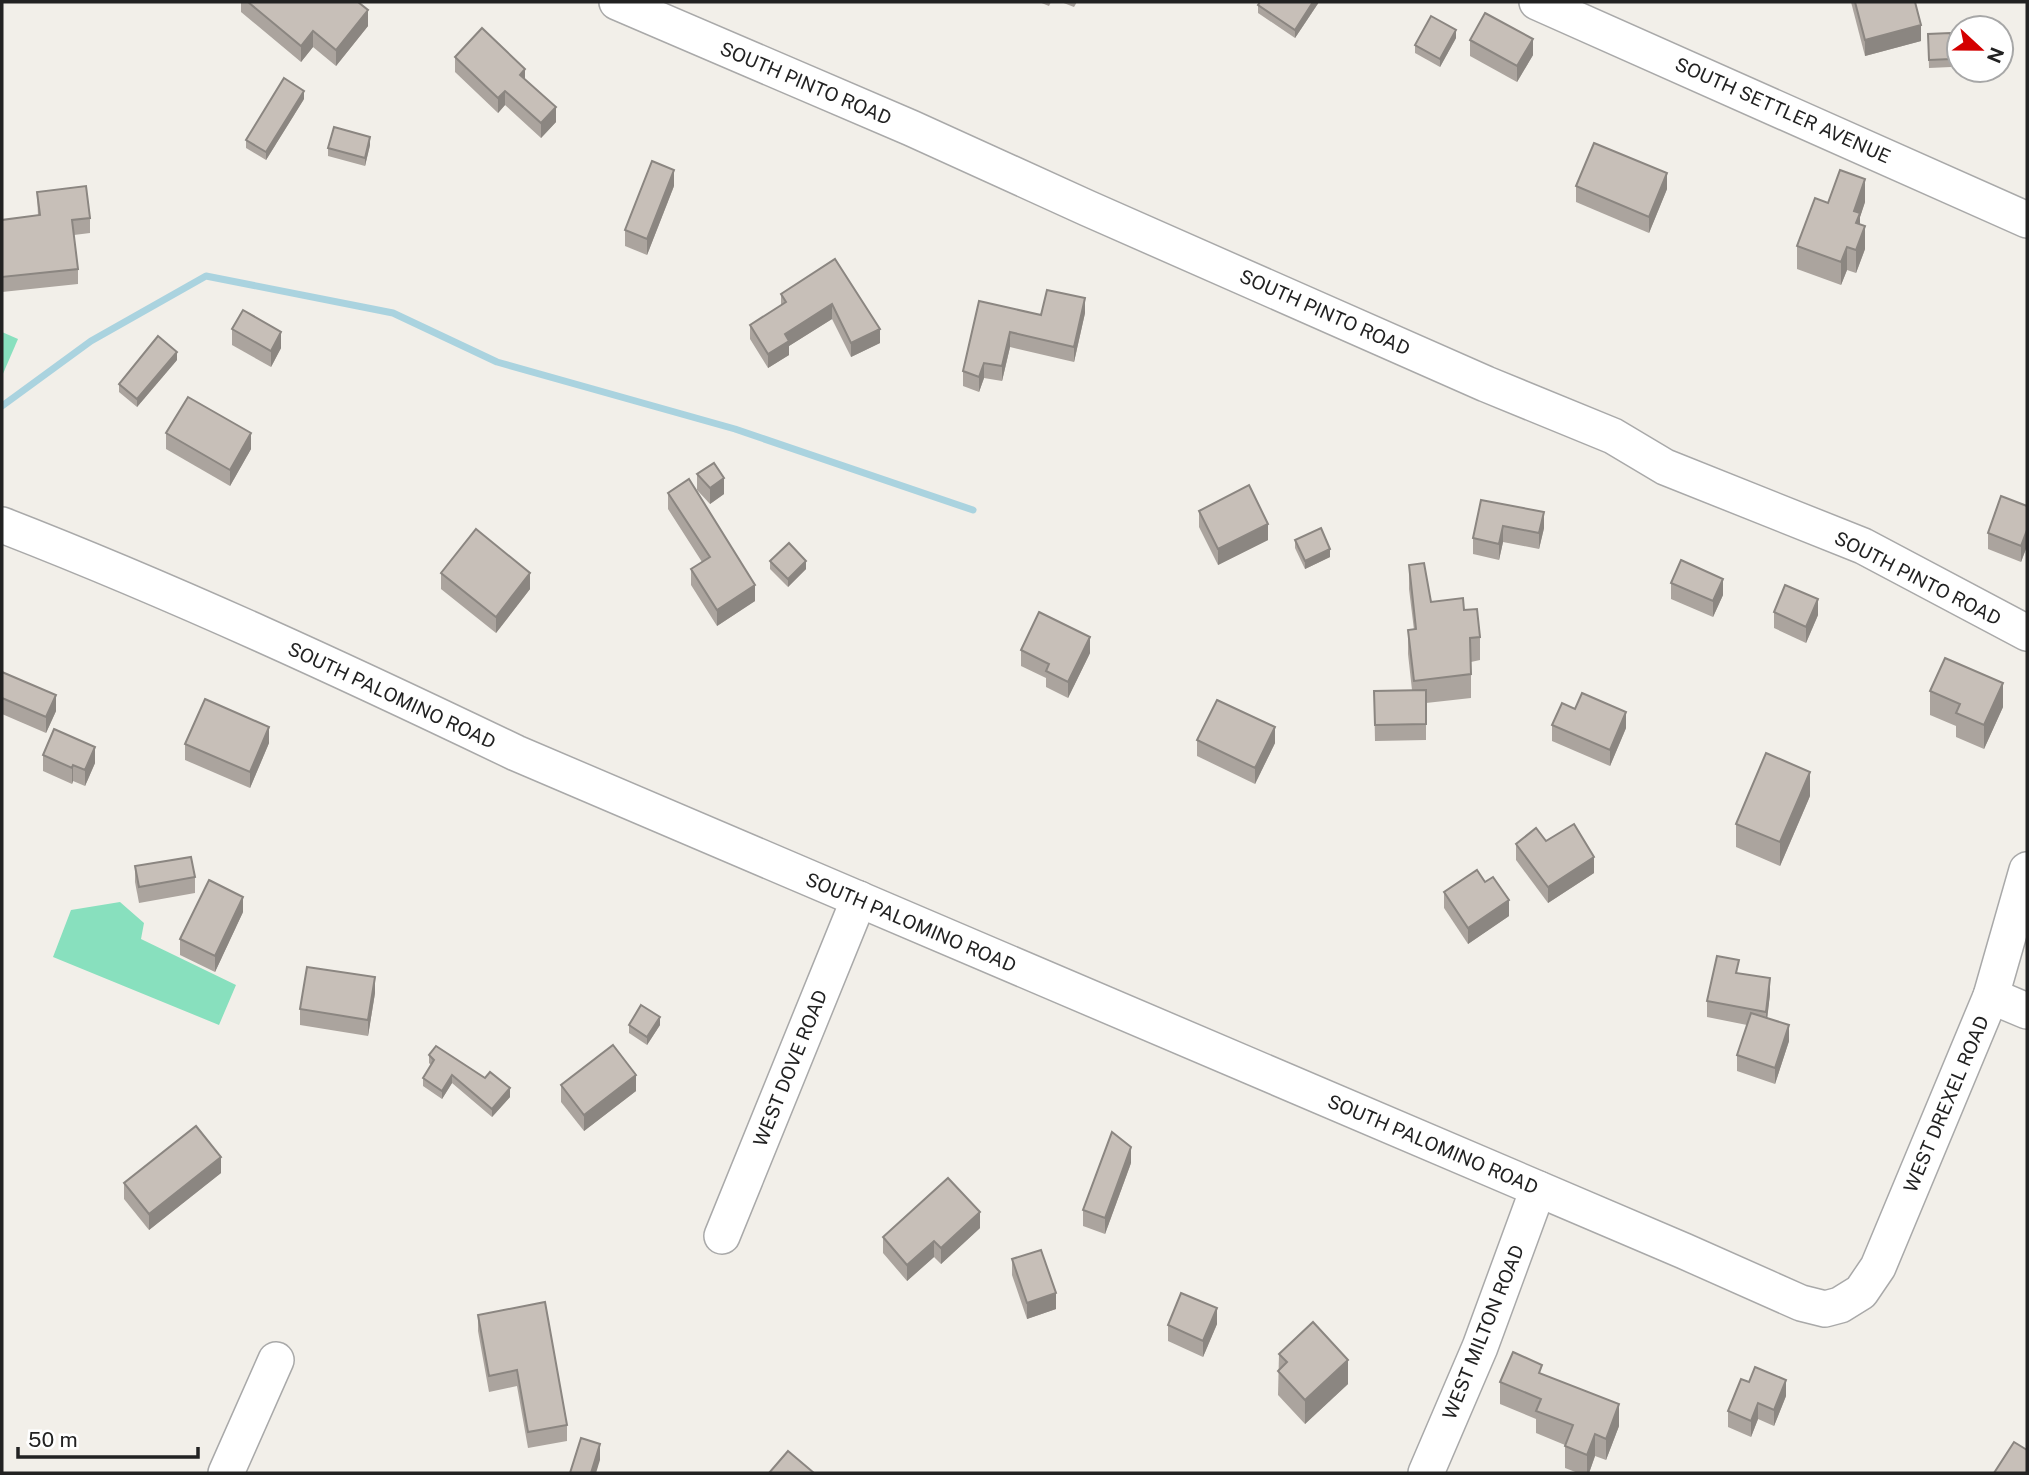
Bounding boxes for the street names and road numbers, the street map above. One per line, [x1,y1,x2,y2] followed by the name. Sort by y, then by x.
[717,37,895,129] street label: SOUTH PINTO ROAD
[1672,52,1894,168] street label: SOUTH SETTLER AVENUE
[1236,265,1414,359] street label: SOUTH PINTO ROAD
[1831,526,2005,630] street label: SOUTH PINTO ROAD
[285,637,499,753] street label: SOUTH PALOMINO ROAD
[802,868,1020,976] street label: SOUTH PALOMINO ROAD
[749,986,831,1150] street label: WEST DOVE ROAD
[1899,1012,1993,1196] street label: WEST DREXEL ROAD
[1324,1090,1542,1198] street label: SOUTH PALOMINO ROAD
[1438,1241,1528,1423] street label: WEST MILTON ROAD

